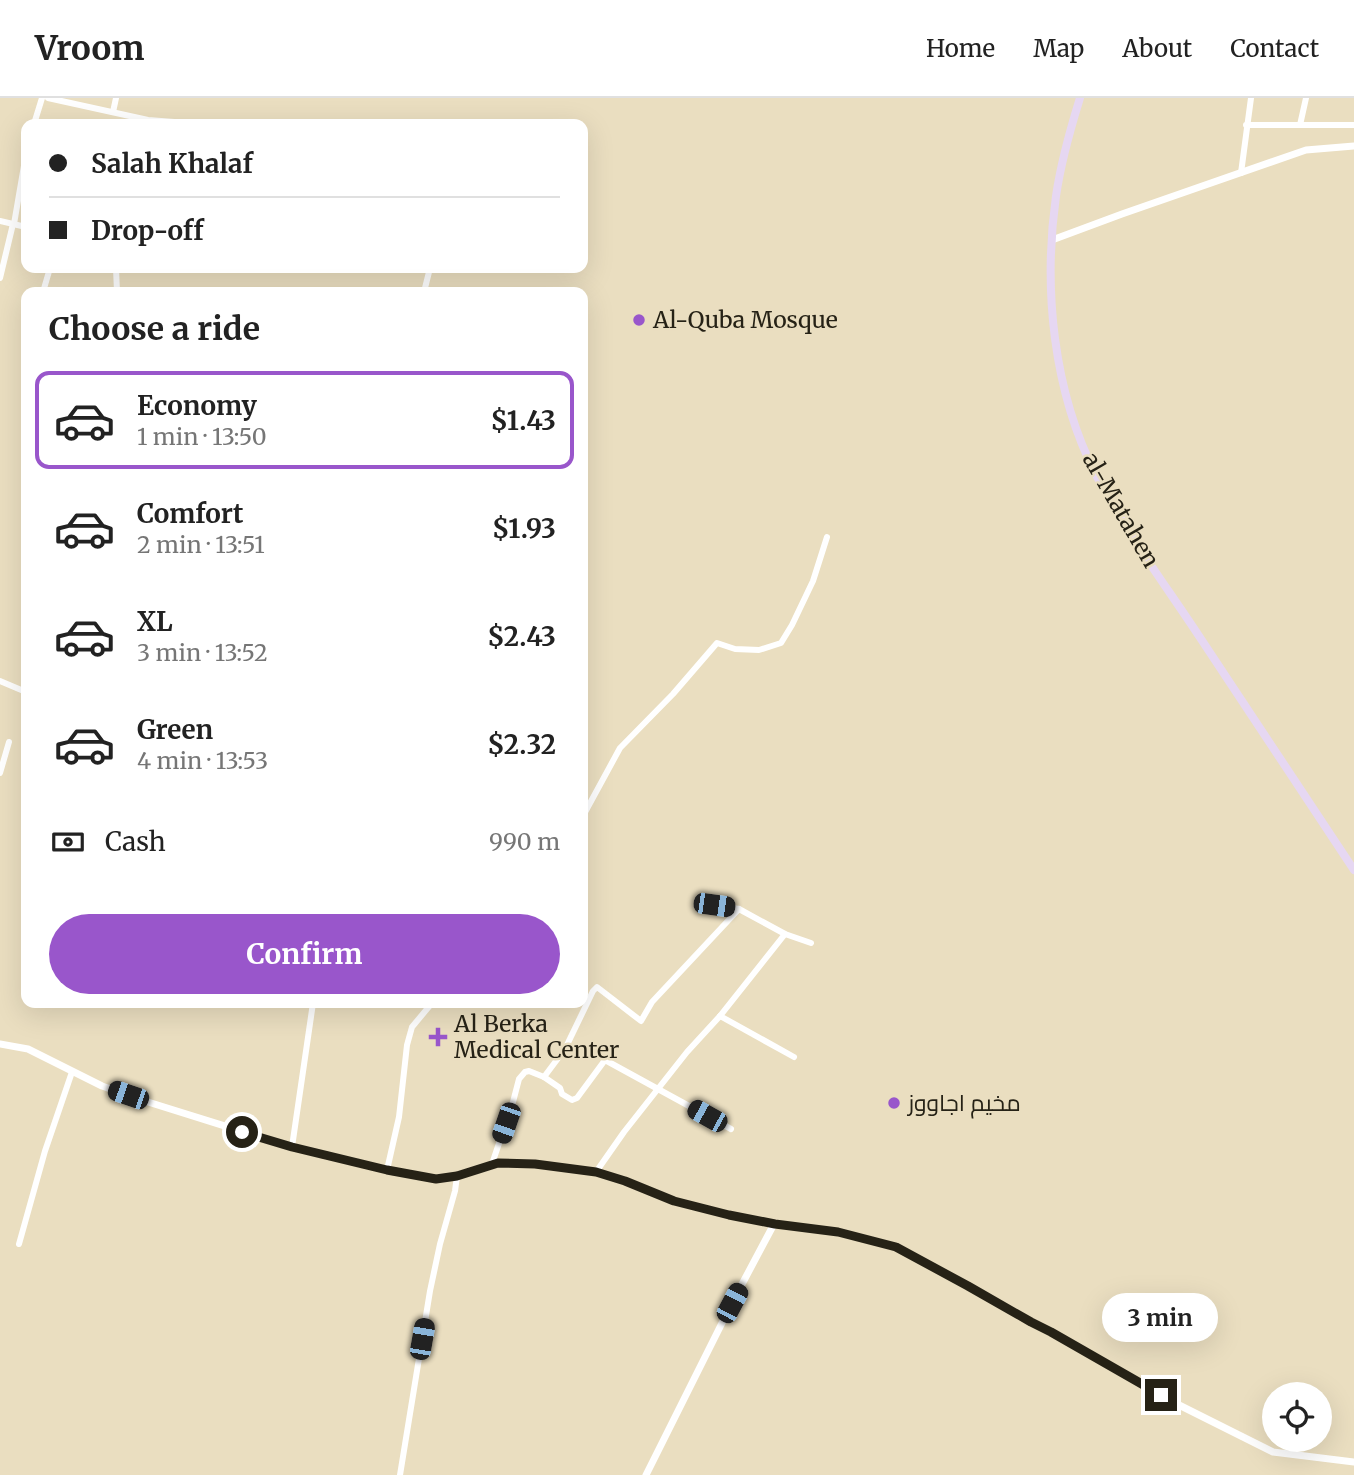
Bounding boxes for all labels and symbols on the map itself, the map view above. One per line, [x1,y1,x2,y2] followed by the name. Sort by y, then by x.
[652,305,838,334] place label: Al-Quba Mosque
[631,312,647,328] marker: Al-Quba Mosque
[1077,447,1166,573] street label: al-Matahen
[692,892,737,918] car
[453,1009,619,1064] place label: Al Berka Medical Center
[428,1027,448,1047] marker: Al Berka Medical Center
[105,1078,152,1112] car
[906,1088,1021,1119] place label: مخيم اجاووز
[886,1095,902,1111] marker: مخيم اجاووز
[684,1097,731,1135] car
[490,1100,523,1146] car
[226,1116,258,1148] route start
[713,1280,752,1326] car
[1103,1294,1219,1342] callout: 3 min
[409,1316,436,1362] car
[1145,1379,1177,1411] route end

